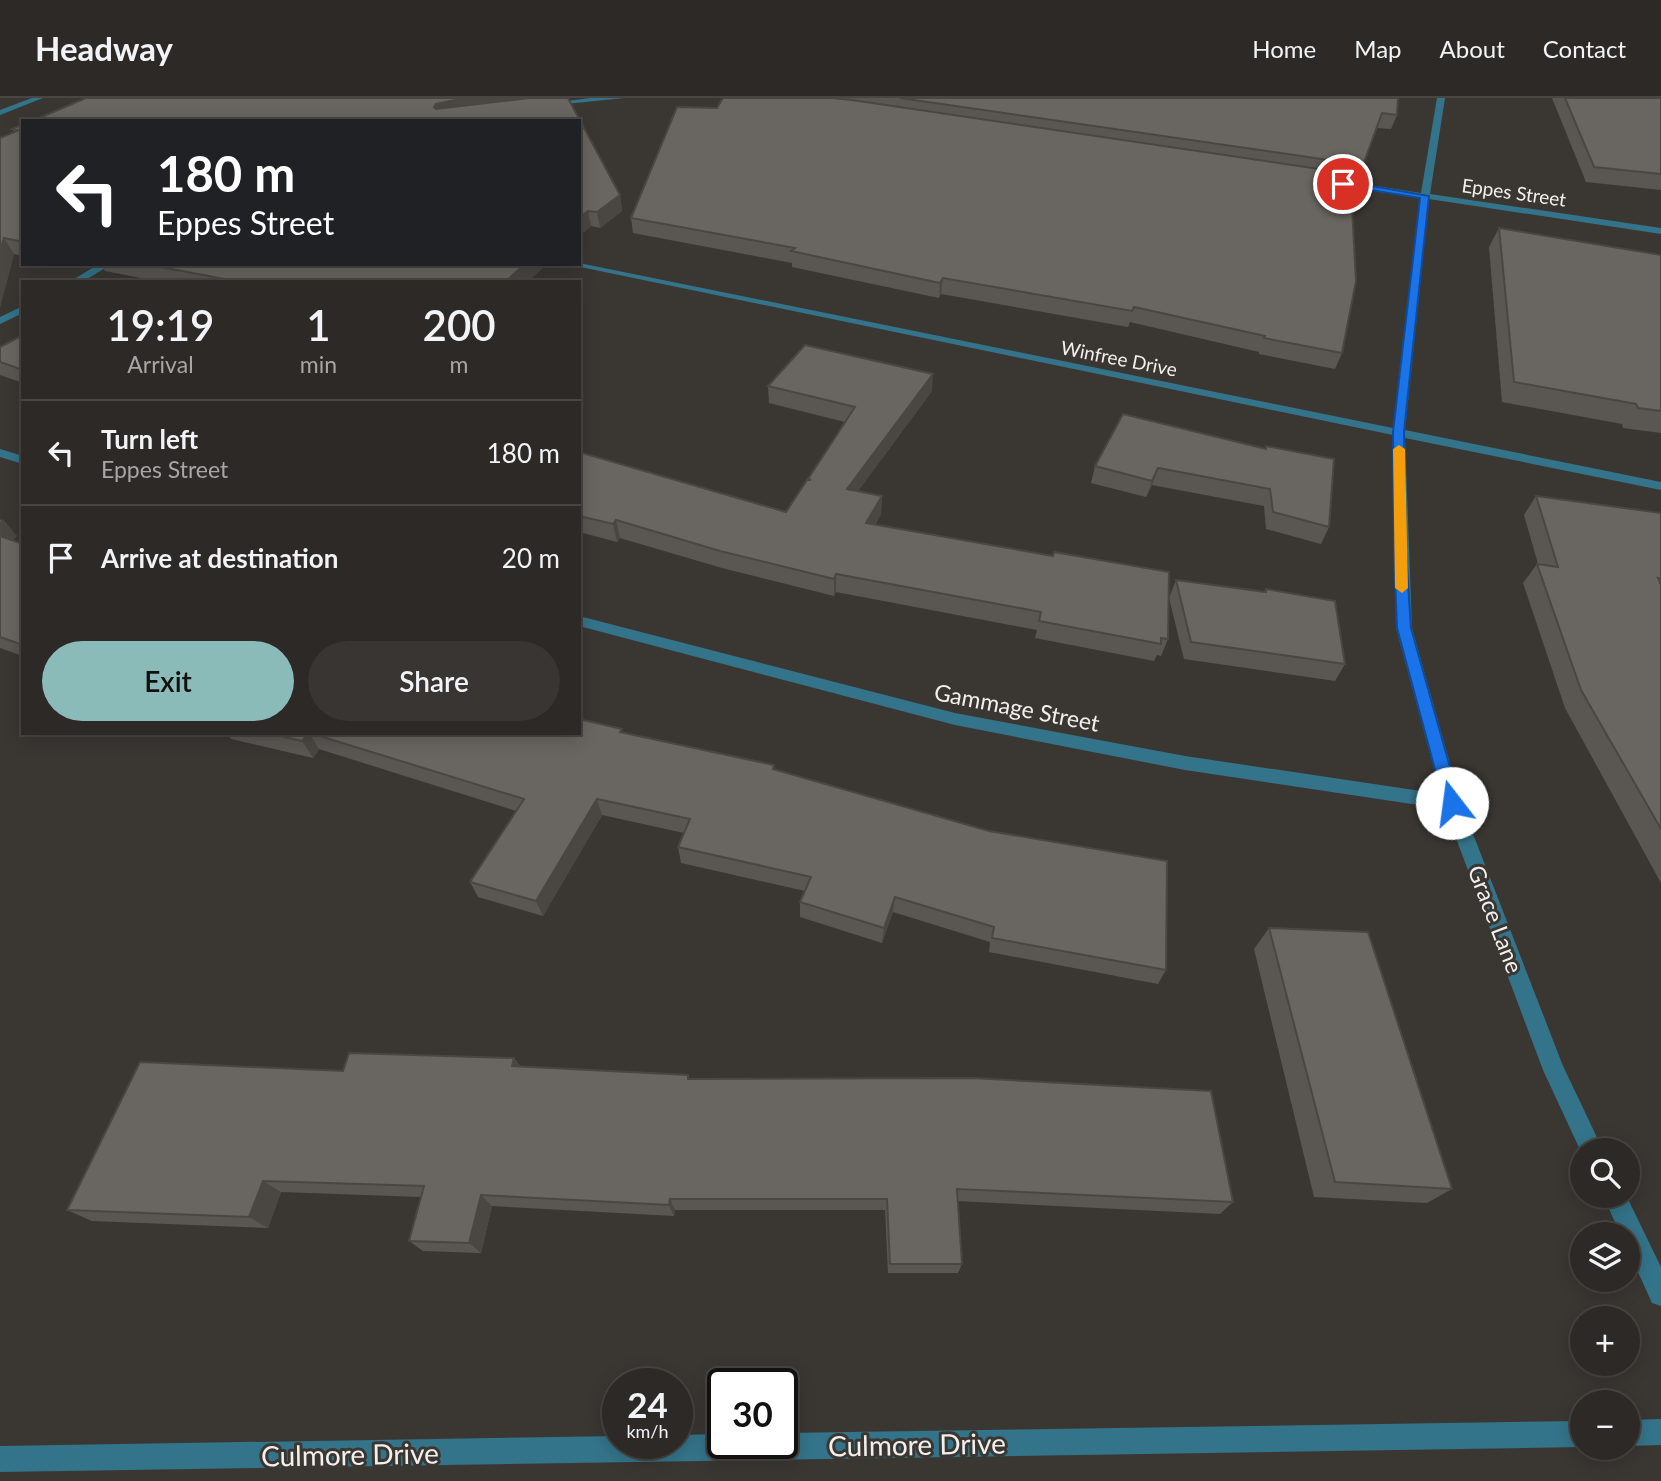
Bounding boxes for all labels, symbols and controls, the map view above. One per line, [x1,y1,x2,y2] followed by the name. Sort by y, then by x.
[35,28,173,68] text: Headway
[1252,34,1316,63] text: Home
[1354,34,1402,63] text: Map
[1440,34,1505,63] text: About
[1543,34,1626,63] text: Contact
[157,144,295,202] text: 180 m
[42,147,133,238] icon: left
[1313,154,1373,214] pin
[1324,165,1362,203] icon: arrive
[1460,173,1568,211] street label: Eppes Street
[157,203,334,242] text: Eppes Street
[106,300,214,350] text: 19:19
[306,300,331,350] text: 1
[423,300,496,350] text: 200
[1059,335,1179,381] street label: Winfree Drive
[127,350,194,378] text: Arrival
[300,350,337,378] text: min
[450,350,469,378] text: m
[101,423,198,455] text: Turn left
[42,434,80,472] icon: left
[487,437,560,469] text: 180 m
[101,455,228,483] text: Eppes Street
[42,539,80,577] icon: arrive
[101,542,338,574] text: Arrive at destination
[502,542,560,574] text: 20 m
[42,641,294,721] button: Exit
[308,641,560,721] button: Share
[932,677,1103,737] street label: Gammage Street
[1415,766,1489,840] position arrow
[1463,861,1529,977] street label: Grace Lane
[1570,1138,1640,1460] map controls
[1570,1138,1640,1208] button: search
[1570,1222,1640,1292] button: layers
[1570,1306,1640,1376] button: +
[707,1368,798,1459] speed limit sign: 30
[627,1383,668,1425] text: 24
[1570,1390,1640,1460] button: −
[626,1420,669,1442] text: km/h
[828,1425,1006,1463] street label: Culmore Drive
[261,1435,439,1473] street label: Culmore Drive

